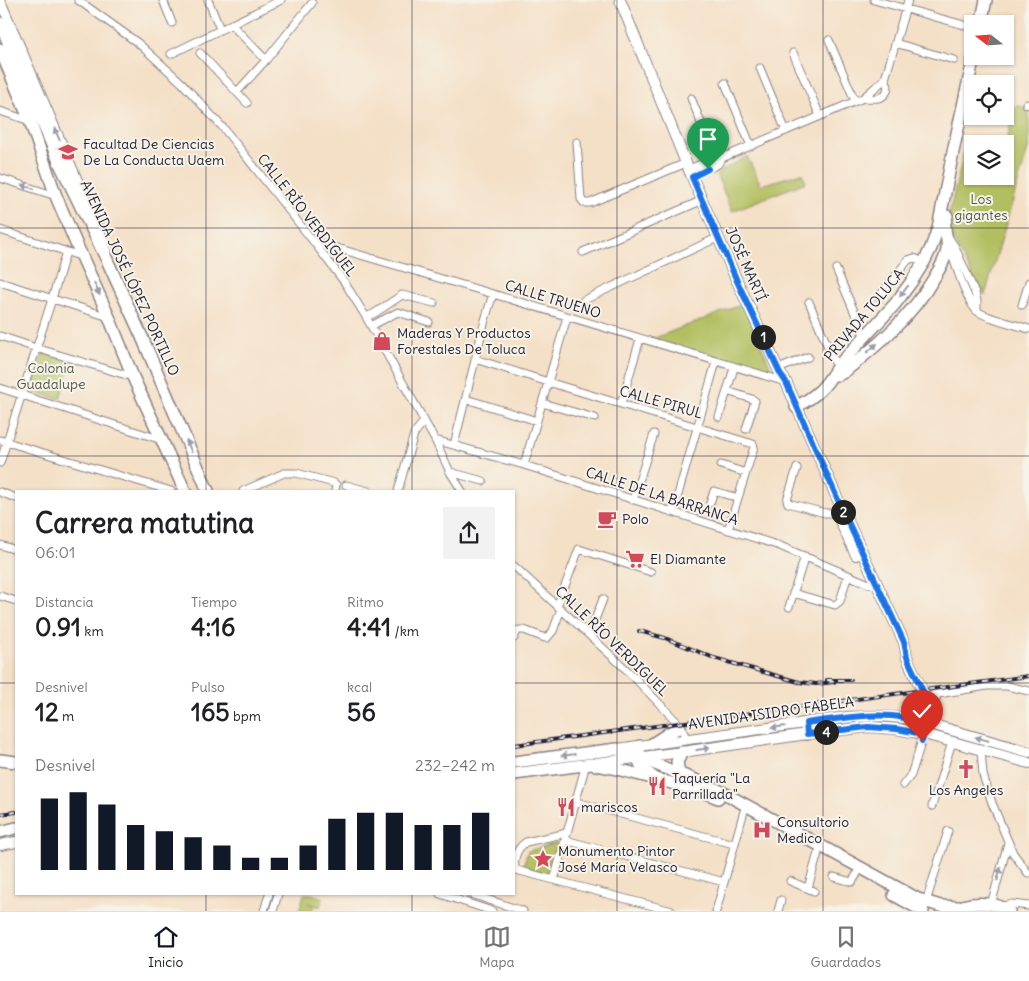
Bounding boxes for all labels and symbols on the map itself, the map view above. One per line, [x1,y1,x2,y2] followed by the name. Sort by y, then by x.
[964,15,1014,65] north arrow
[687,118,729,169] pin
[53,127,61,141] one-way arrow
[83,135,224,169] place label: Facultad De Ciencias De La Conducta Uaem
[57,141,79,163] school or university icon: Facultad De Ciencias De La Conducta Uaem
[253,150,361,280] street label: CALLE RÍO VERDIGUEL
[77,177,183,379] street label: AVENIDA JOSÉ LÓPEZ PORTILLO
[21,182,36,190] one-way arrow
[954,190,1008,224] park label: Los gigantes
[722,224,770,304] street label: JOSÉ MARTÍ
[820,265,908,365] street label: PRIVADA TOLUCA
[503,276,603,322] street label: CALLE TRUENO
[93,282,101,296] one-way arrow
[899,285,910,298] one-way arrow
[397,324,531,358] place label: Maderas Y Productos Forestales De Toluca
[750,324,776,350] pin: 1
[371,330,393,352] shop icon: Maderas Y Productos Forestales De Toluca
[866,342,879,353] one-way arrow
[16,359,86,393] park label: Colonia Guadalupe
[617,382,705,423] street label: CALLE PIRUL
[184,439,192,453] one-way arrow
[583,463,741,529] street label: CALLE DE LA BARRANCA
[830,500,856,524] pin: 2
[596,508,618,530] cafe icon: Polo
[622,510,649,528] place label: Polo
[624,548,646,570] supermarket icon: El Diamante
[650,550,726,568] place label: El Diamante
[551,582,673,700] street label: CALLE RÍO VERDIGUEL
[901,690,943,741] pin
[687,692,855,734] street label: AVENIDA ISIDRO FABELA
[814,720,838,744] pin: 4
[770,723,786,731] one-way arrow
[975,734,990,742] one-way arrow
[696,745,712,753] one-way arrow
[560,752,576,760] one-way arrow
[955,758,977,780] church icon: Los Angeles
[672,769,750,803] place label: Taquería "La Parrillada"
[646,775,668,797] restaurant icon: Taquería "La Parrillada"
[929,781,1003,799] place label: Los Angeles
[555,796,577,818] restaurant icon: mariscos
[581,798,638,816] place label: mariscos
[777,813,849,847] place label: Consultorio Medico
[751,819,773,841] hospital icon: Consultorio Medico
[558,842,678,876] place label: Monumento Pintor José María Velasco
[532,848,554,870] place icon: Monumento Pintor José María Velasco
[995,866,1003,881] one-way arrow

